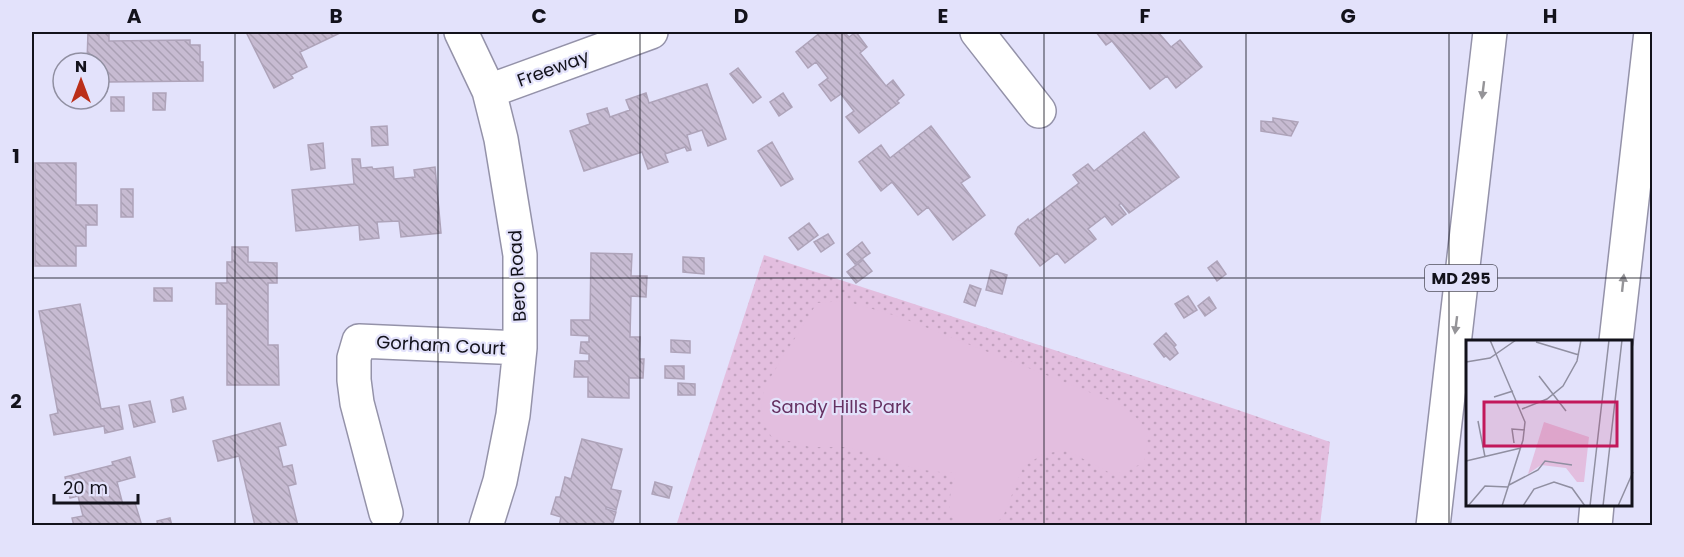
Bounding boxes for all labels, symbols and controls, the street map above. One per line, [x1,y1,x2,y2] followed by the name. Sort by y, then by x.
[127,2,142,30] text: A
[329,2,343,30] text: B
[531,2,547,30] text: C
[734,2,748,30] text: D
[938,2,948,30] text: E
[1140,2,1151,30] text: F
[1340,2,1356,30] text: G
[1543,2,1557,30] text: H
[513,43,593,93] street label: Freeway
[51,51,111,111] north arrow
[75,55,87,78] text: N
[1478,80,1488,99] one-way arrow
[12,142,20,170] text: 1
[502,229,532,323] street label: Bero Road
[1425,265,1497,291] road number: MD 295
[1618,273,1627,292] one-way arrow
[1451,316,1461,335] one-way arrow
[376,329,506,361] street label: Gorham Court
[1466,340,1633,506] inset map
[10,387,22,415] text: 2
[771,394,912,419] park label: Sandy Hills Park
[54,467,138,505] scale bar
[63,475,108,500] text: 20 m

